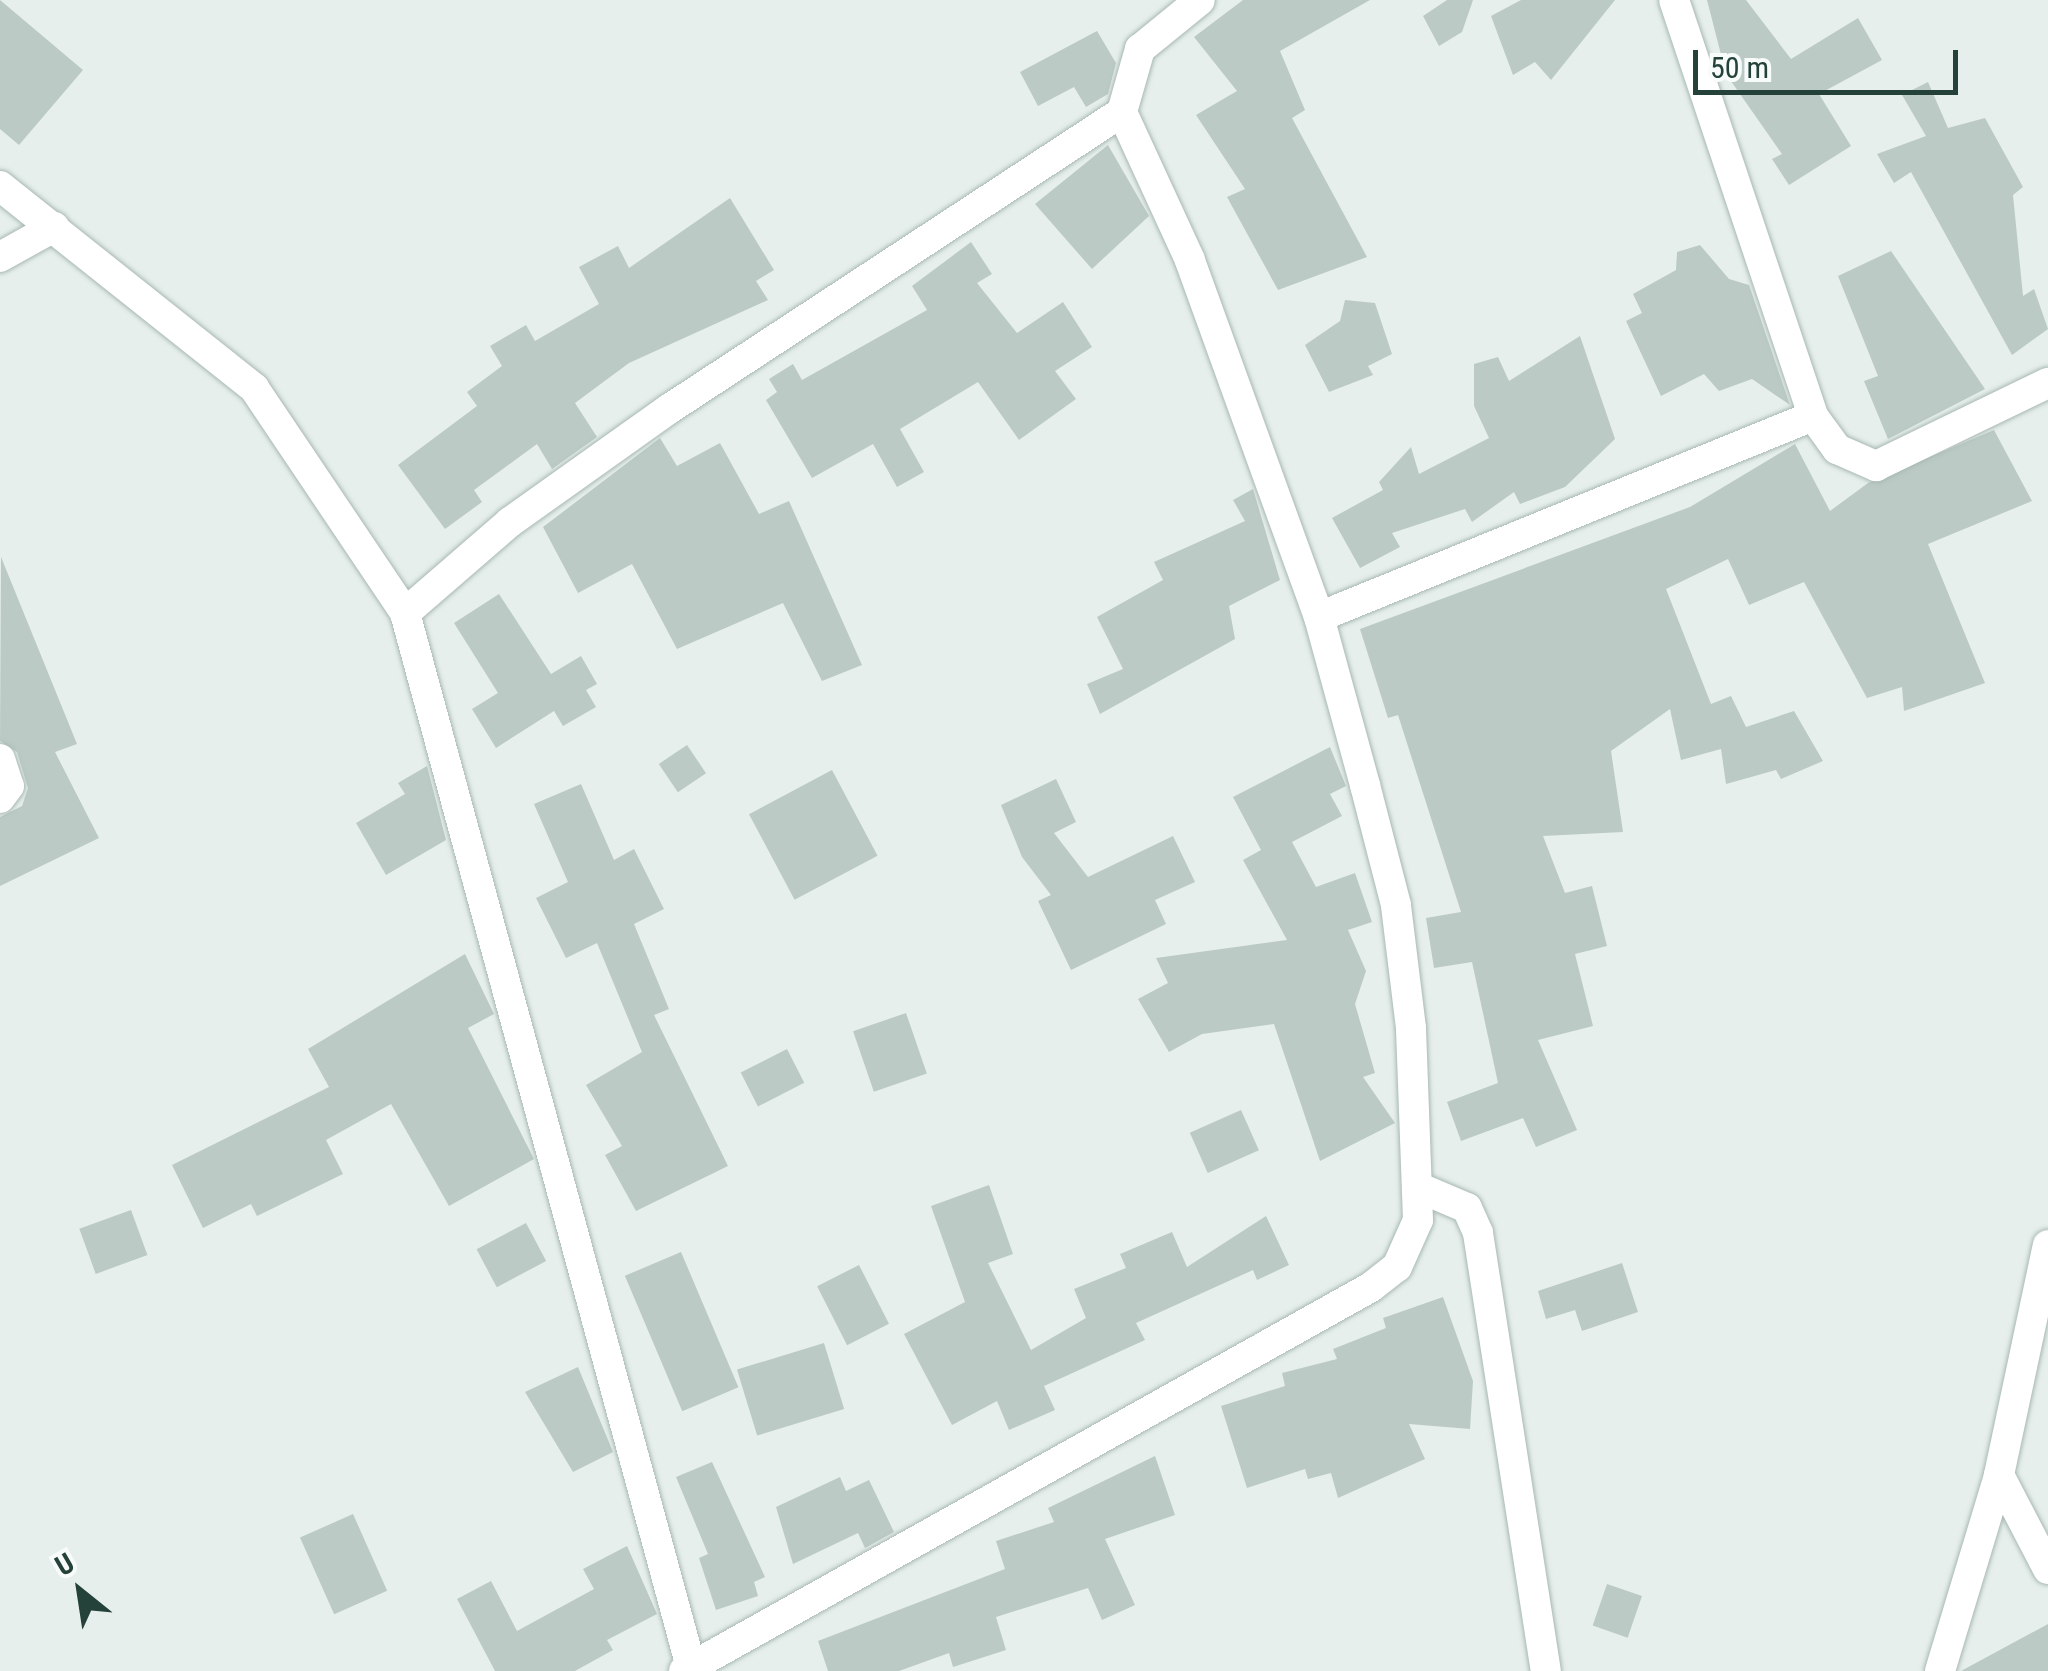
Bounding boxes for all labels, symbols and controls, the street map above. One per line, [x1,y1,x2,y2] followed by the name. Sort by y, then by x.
[1698,30,1963,92] scale bar
[1710,50,1769,85] text: 50 m
[30,1541,130,1641] north arrow
[50,1546,80,1583] text: U

